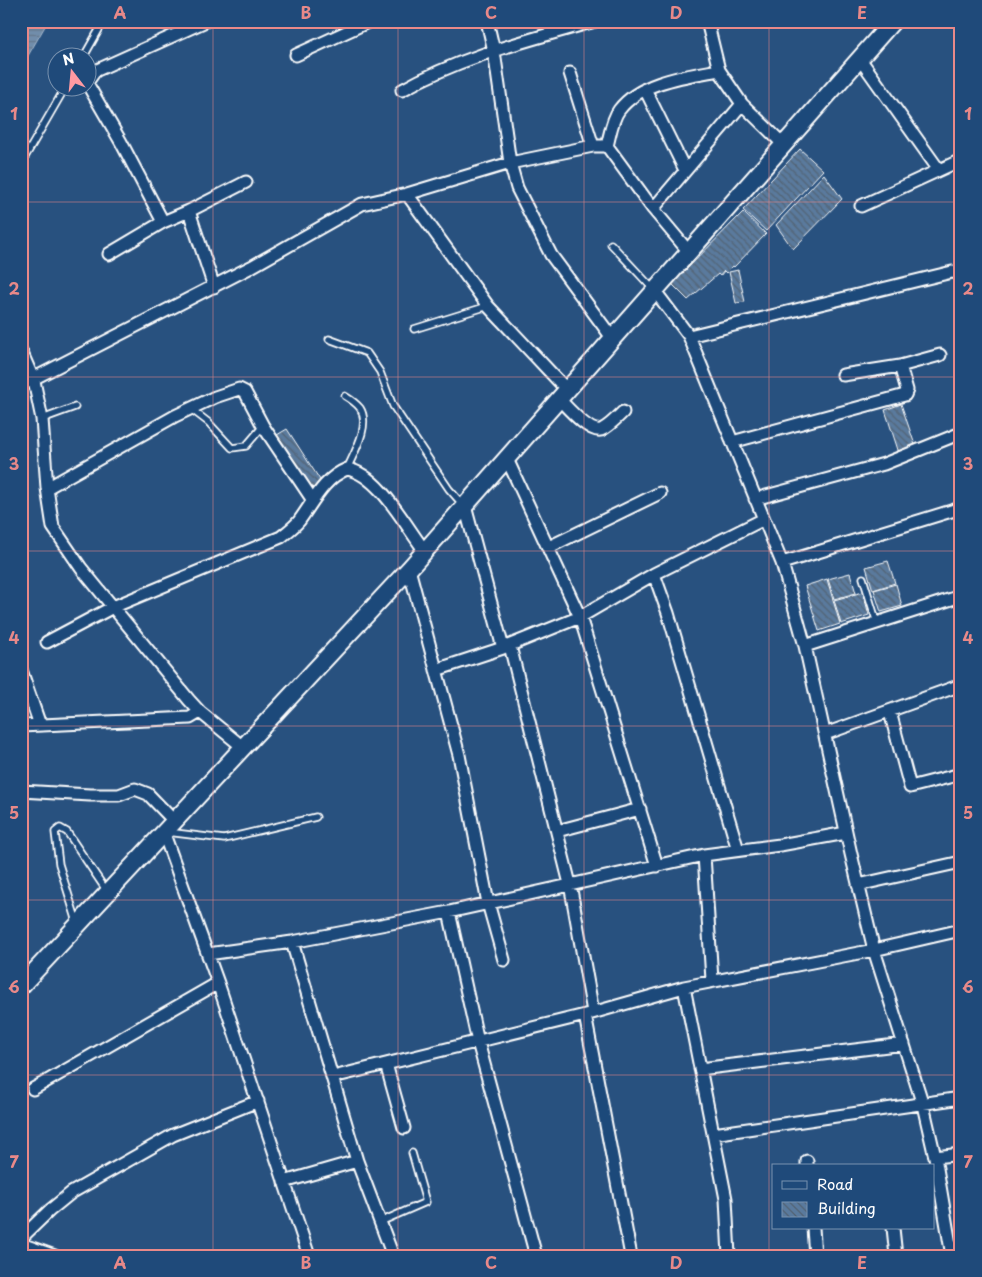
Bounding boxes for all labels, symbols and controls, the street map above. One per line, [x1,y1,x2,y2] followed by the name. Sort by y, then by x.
[114,0,127,24] text: A
[301,0,312,24] text: B
[485,0,497,24] text: C
[670,0,682,24] text: D
[857,0,867,24] text: E
[60,47,77,71] text: N
[48,48,98,98] north arrow
[10,101,18,125] text: 1
[964,101,972,125] text: 1
[8,276,20,300] text: 2
[962,276,974,300] text: 2
[9,451,19,475] text: 3
[963,451,973,475] text: 3
[9,625,20,649] text: 4
[963,625,974,649] text: 4
[9,800,19,824] text: 5
[963,800,973,824] text: 5
[8,974,20,998] text: 6
[962,974,974,998] text: 6
[9,1149,19,1173] text: 7
[963,1149,973,1173] text: 7
[772,1164,934,1230] legend
[817,1172,853,1195] text: Road
[817,1196,876,1219] text: Building
[114,1250,127,1274] text: A
[301,1250,312,1274] text: B
[485,1250,497,1274] text: C
[670,1250,682,1274] text: D
[857,1250,867,1274] text: E

